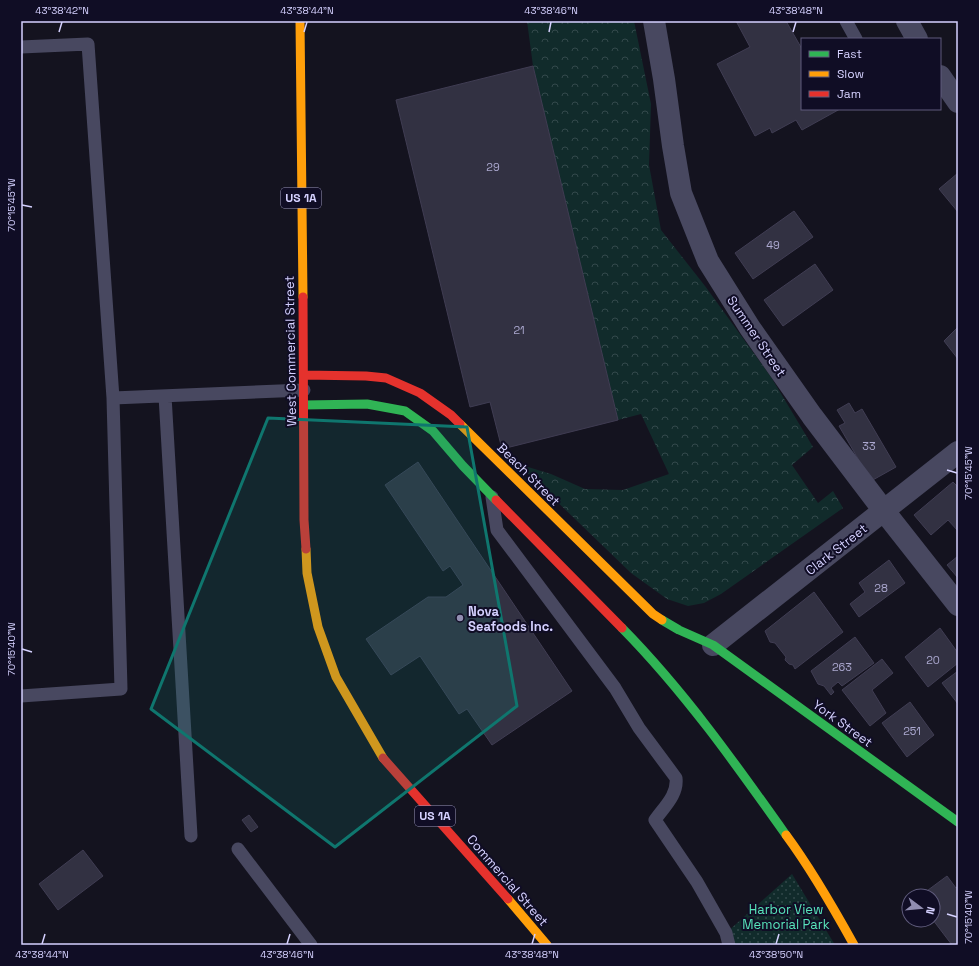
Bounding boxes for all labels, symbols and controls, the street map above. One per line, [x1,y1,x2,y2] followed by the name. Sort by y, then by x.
[35,4,89,17] text: 43°38'42"N
[280,4,334,17] text: 43°38'44"N
[524,4,578,17] text: 43°38'46"N
[769,4,823,17] text: 43°38'48"N
[801,38,941,110] legend
[837,46,862,62] text: Fast
[837,66,864,82] text: Slow
[837,86,861,102] text: Jam
[486,160,500,174] house number: 29
[5,178,18,232] text: 70°15'45"W
[281,188,321,208] road number: US 1A
[766,238,780,252] house number: 49
[281,275,300,426] street label: West Commercial Street
[723,293,790,380] street label: Summer Street
[513,323,525,337] house number: 21
[494,439,564,510] street label: Beach Street
[862,439,876,453] house number: 33
[962,446,975,500] text: 70°15'45"W
[802,520,871,579] street label: Clark Street
[874,581,888,595] house number: 28
[468,603,553,635] place label: Nova Seafoods Inc.
[455,613,465,623] marker: Nova Seafoods Inc.
[5,622,18,676] text: 70°15'40"W
[926,653,940,667] house number: 20
[832,660,852,674] house number: 263
[809,696,876,751] street label: York Street
[903,724,921,738] house number: 251
[415,806,455,826] road number: US 1A
[463,831,552,930] street label: Commercial Street
[901,888,941,928] north arrow
[962,890,975,944] text: 70°15'40"W
[742,901,830,933] park label: Harbor View Memorial Park
[923,905,938,916] text: N
[15,948,69,961] text: 43°38'44"N
[260,948,314,961] text: 43°38'46"N
[505,948,559,961] text: 43°38'48"N
[749,948,803,961] text: 43°38'50"N

